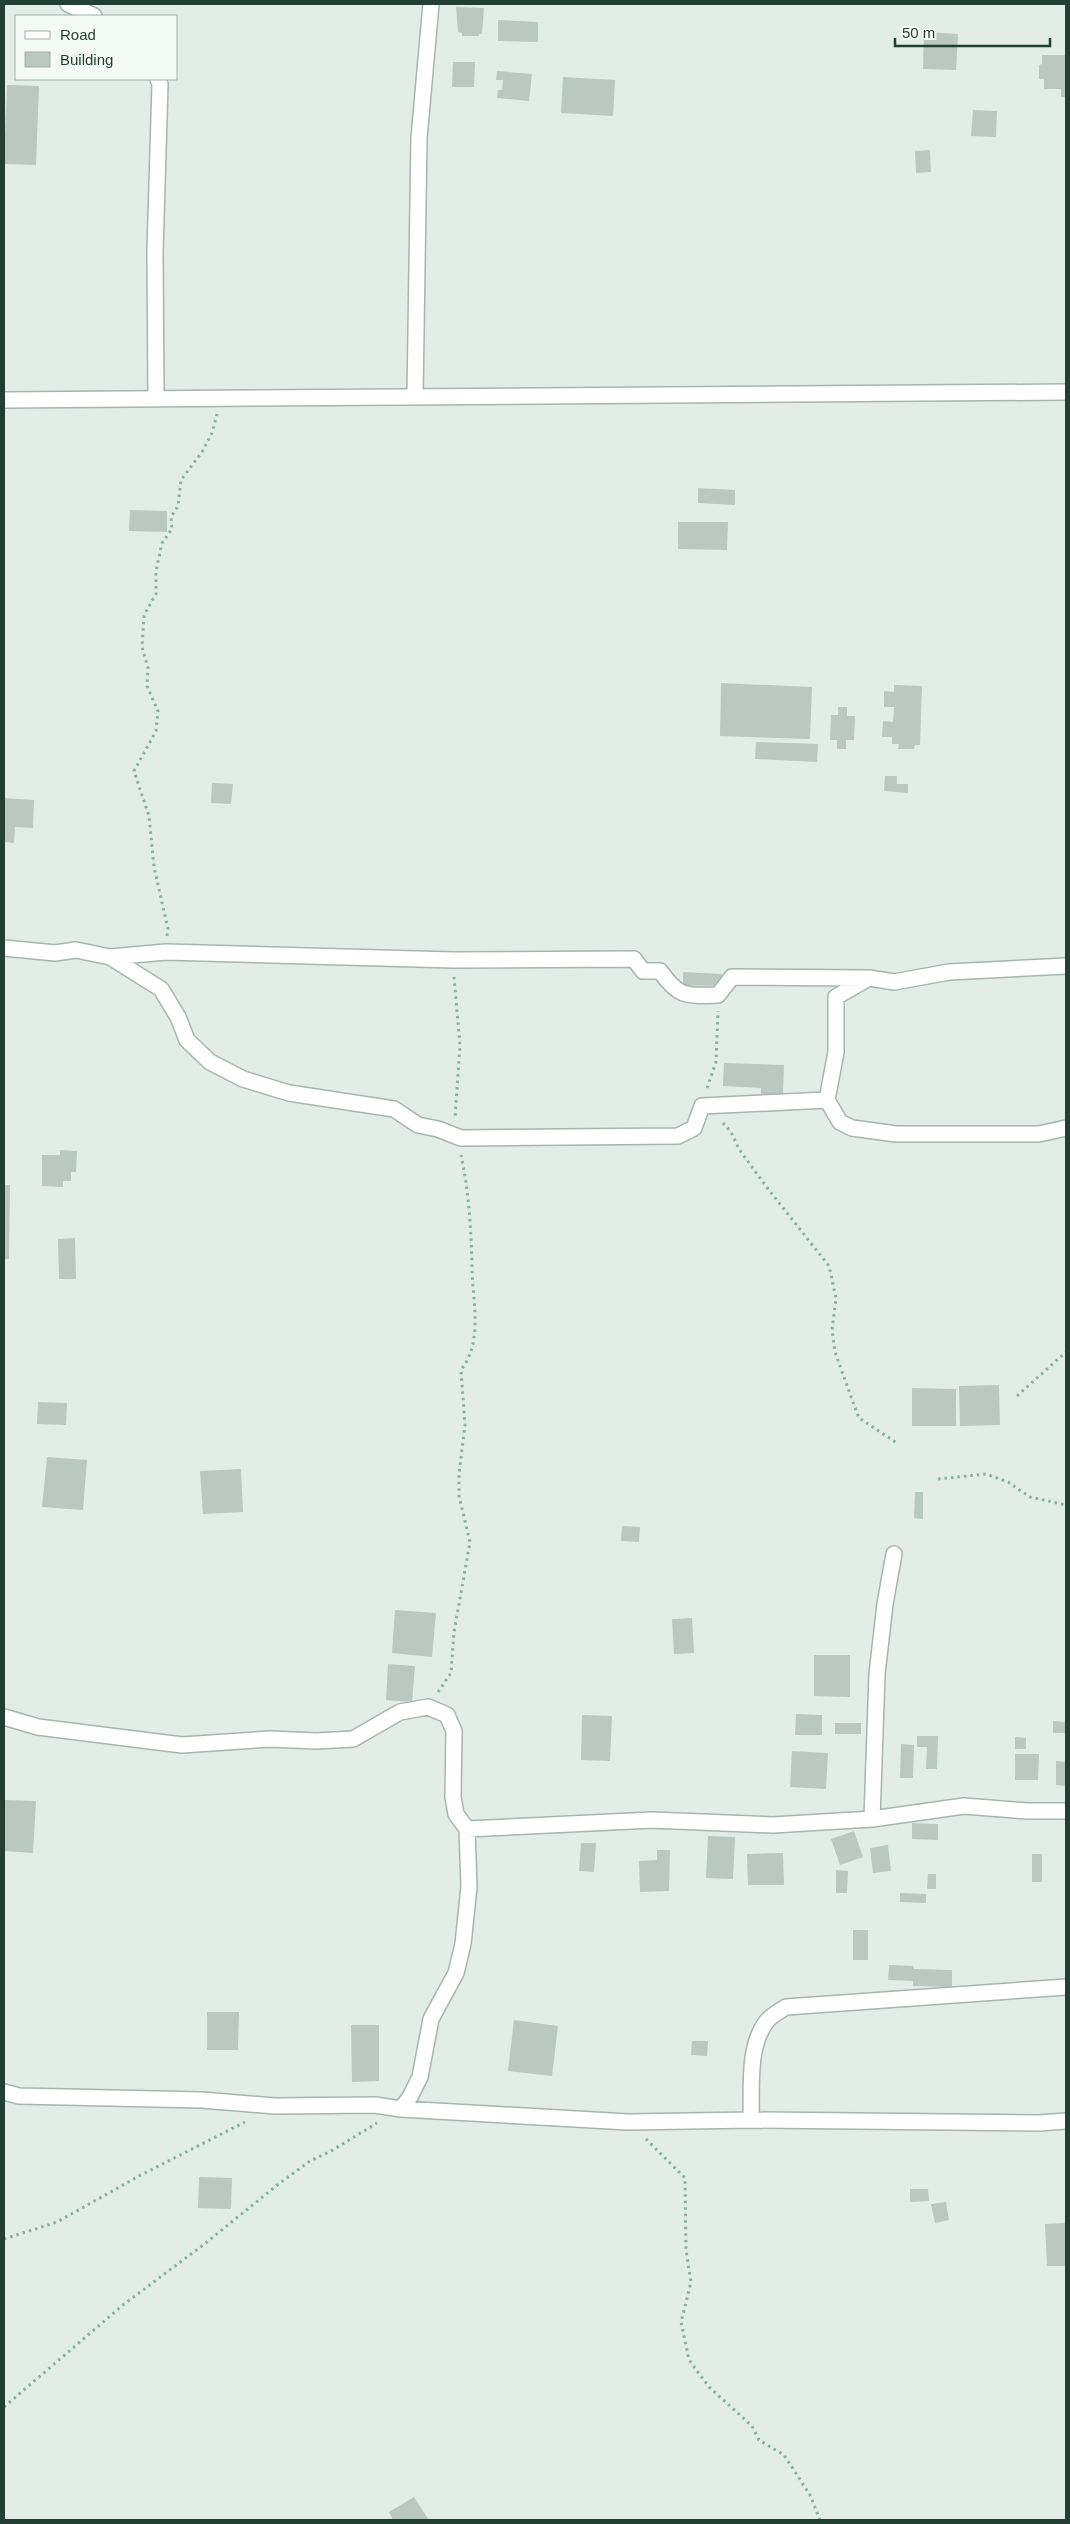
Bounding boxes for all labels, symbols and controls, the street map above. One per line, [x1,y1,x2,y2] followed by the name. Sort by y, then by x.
[15,15,178,80] legend
[895,15,1050,47] scale bar
[902,24,935,41] text: 50 m
[60,26,96,43] text: Road
[60,51,113,68] text: Building

